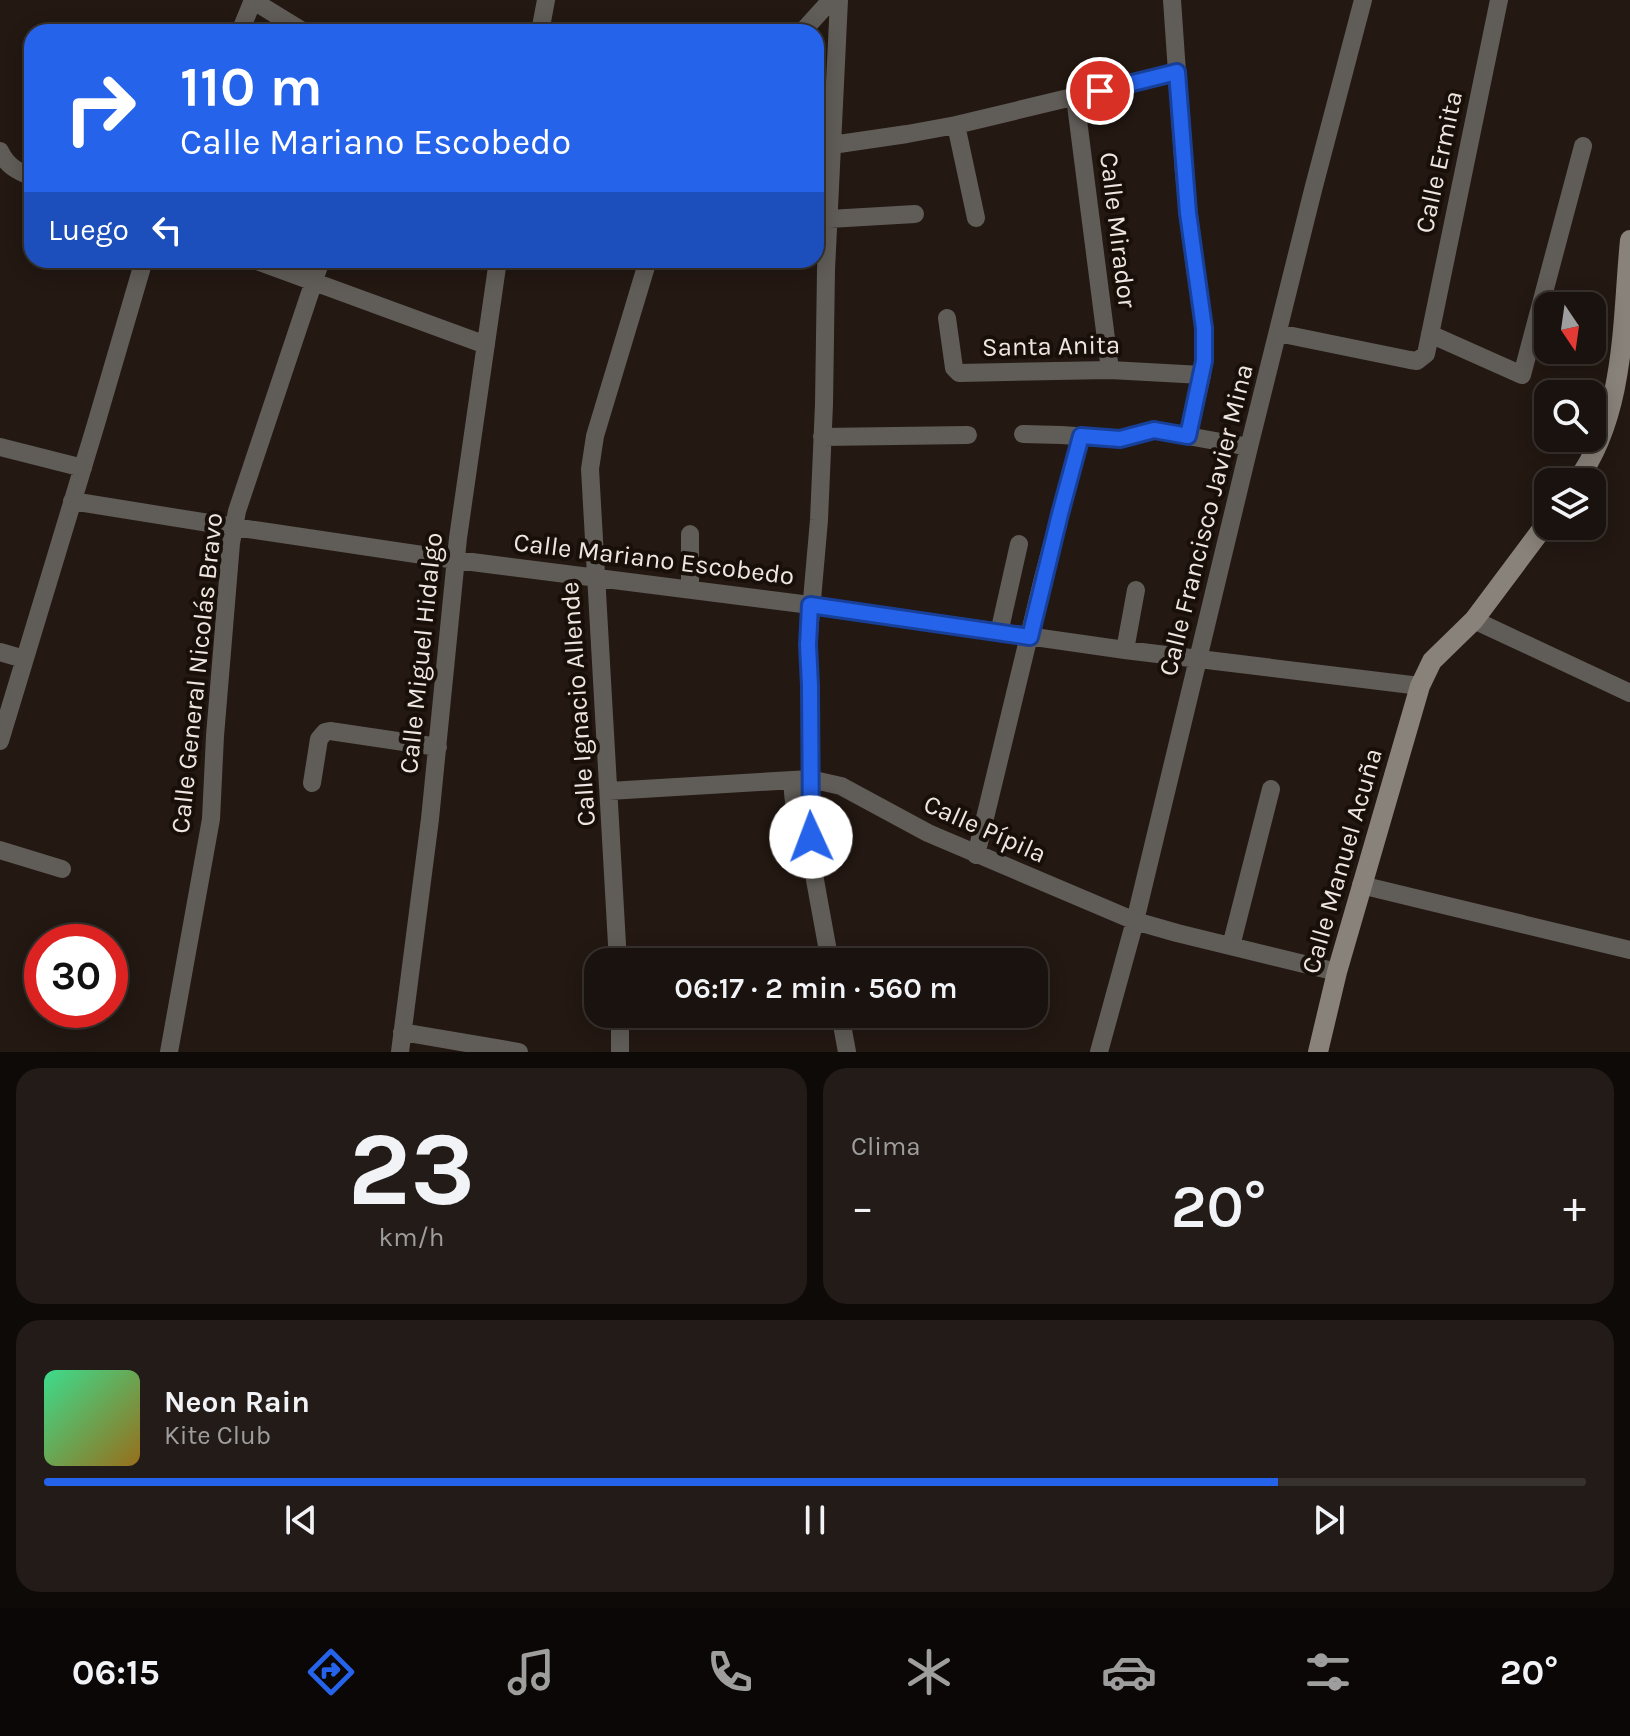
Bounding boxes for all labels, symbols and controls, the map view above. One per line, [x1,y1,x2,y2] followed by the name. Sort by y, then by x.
[180,54,323,119] text: 110 m
[48,56,152,160] icon: right
[1066,57,1134,125] pin
[1078,69,1122,113] icon: arrive
[1409,88,1469,236] street label: Calle Ermita
[180,121,571,163] text: Calle Mariano Escobedo
[1093,150,1143,310] street label: Calle Mirador
[145,208,189,252] icon: left
[48,212,129,248] text: Luego
[1534,292,1606,364] north arrow
[1534,292,1606,540] map controls
[982,329,1120,363] street label: Santa Anita
[1152,361,1260,679] street label: Calle Francisco Javier Mina
[1534,380,1606,452] button: search
[1534,468,1606,540] button: layers
[165,511,229,835] street label: Calle General Nicolás Bravo
[512,526,796,592] street label: Calle Mariano Escobedo
[393,531,449,775] street label: Calle Miguel Hidalgo
[554,581,602,827] street label: Calle Ignacio Allende
[1295,745,1389,977] street label: Calle Manuel Acuña
[919,788,1051,870] street label: Calle Pípila
[769,795,853,879] position arrow
[24,924,128,1028] speed limit sign: 30
[674,970,958,1006] text: 06:17 · 2 min · 560 m
[348,1109,475,1230] text: 23
[851,1131,921,1162] text: Clima
[1171,1172,1266,1242] text: 20°
[851,1182,874,1233] text: −
[1563,1182,1586,1233] text: +
[379,1222,444,1253] text: km/h
[164,1384,310,1420] text: Neon Rain
[164,1420,271,1451] text: Kite Club
[279,1498,323,1542] icon: previous
[793,1498,837,1542] icon: pause
[1307,1498,1351,1542] icon: next
[303,1644,359,1700] icon: directions
[503,1644,559,1700] icon: music
[702,1644,758,1700] icon: phone
[901,1644,957,1700] icon: climate
[1101,1644,1157,1700] icon: car
[1300,1644,1356,1700] icon: filters
[72,1651,160,1693] text: 06:15
[1500,1651,1558,1693] text: 20°

